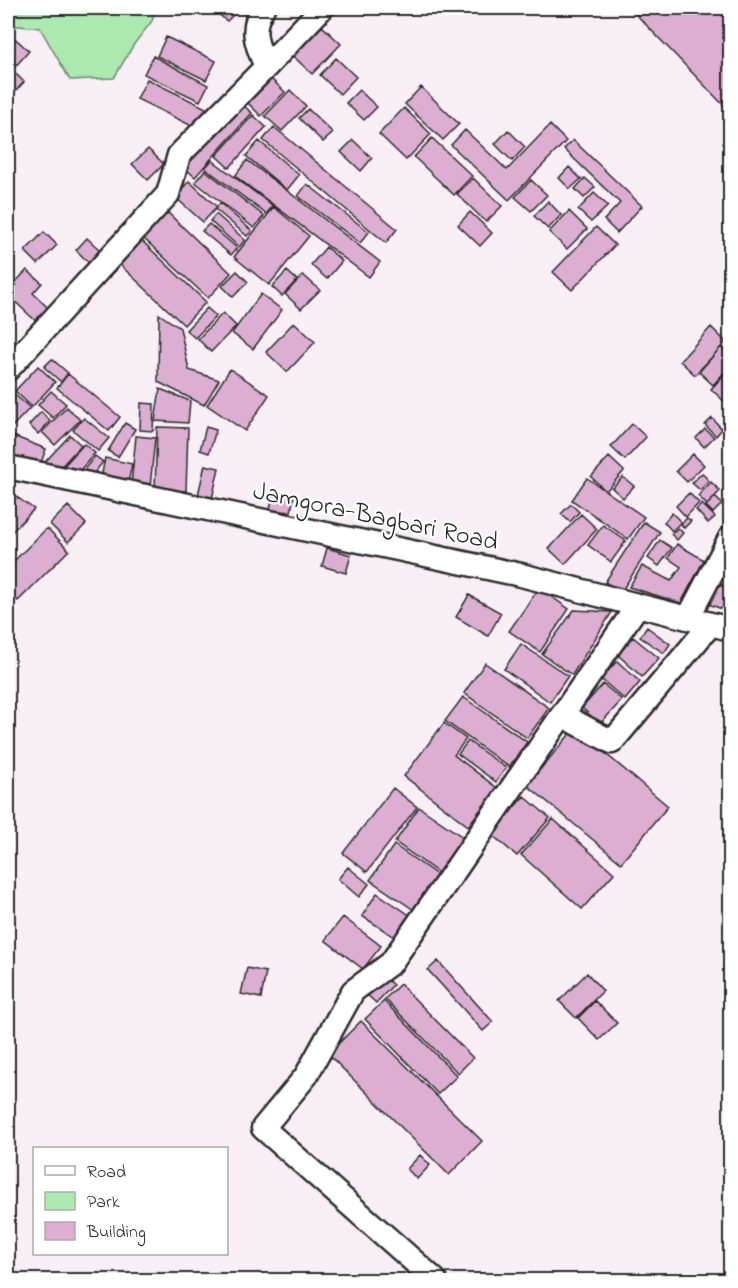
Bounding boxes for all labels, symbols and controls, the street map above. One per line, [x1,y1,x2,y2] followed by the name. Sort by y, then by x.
[249,473,502,563] street label: Jamgora-Bagbari Road
[33,1147,228,1255] legend
[87,1160,126,1186] text: Road
[87,1190,120,1216] text: Park
[86,1220,146,1247] text: Building

